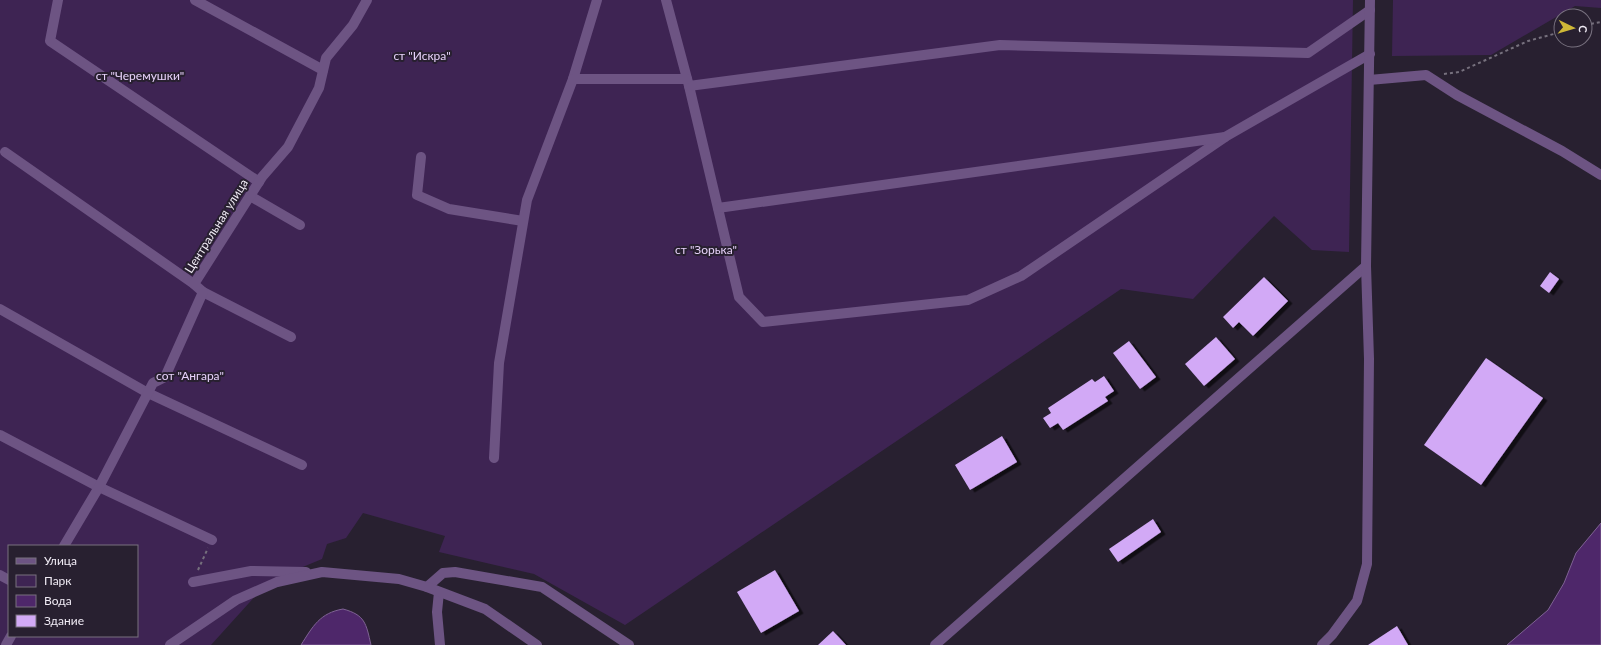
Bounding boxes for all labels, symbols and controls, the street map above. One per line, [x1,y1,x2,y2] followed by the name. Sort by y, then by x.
[1553,8,1593,48] north arrow
[1577,25,1590,34] text: С
[393,48,451,63] park label: ст "Искра"
[96,68,184,83] park label: ст "Черемушки"
[181,176,251,276] street label: Центральная улица
[675,242,737,257] park label: ст "Зорька"
[156,368,224,383] park label: сот "Ангара"
[8,545,138,637] legend
[44,553,77,568] text: Улица
[44,573,72,588] text: Парк
[44,593,72,608] text: Вода
[44,613,84,628] text: Здание

